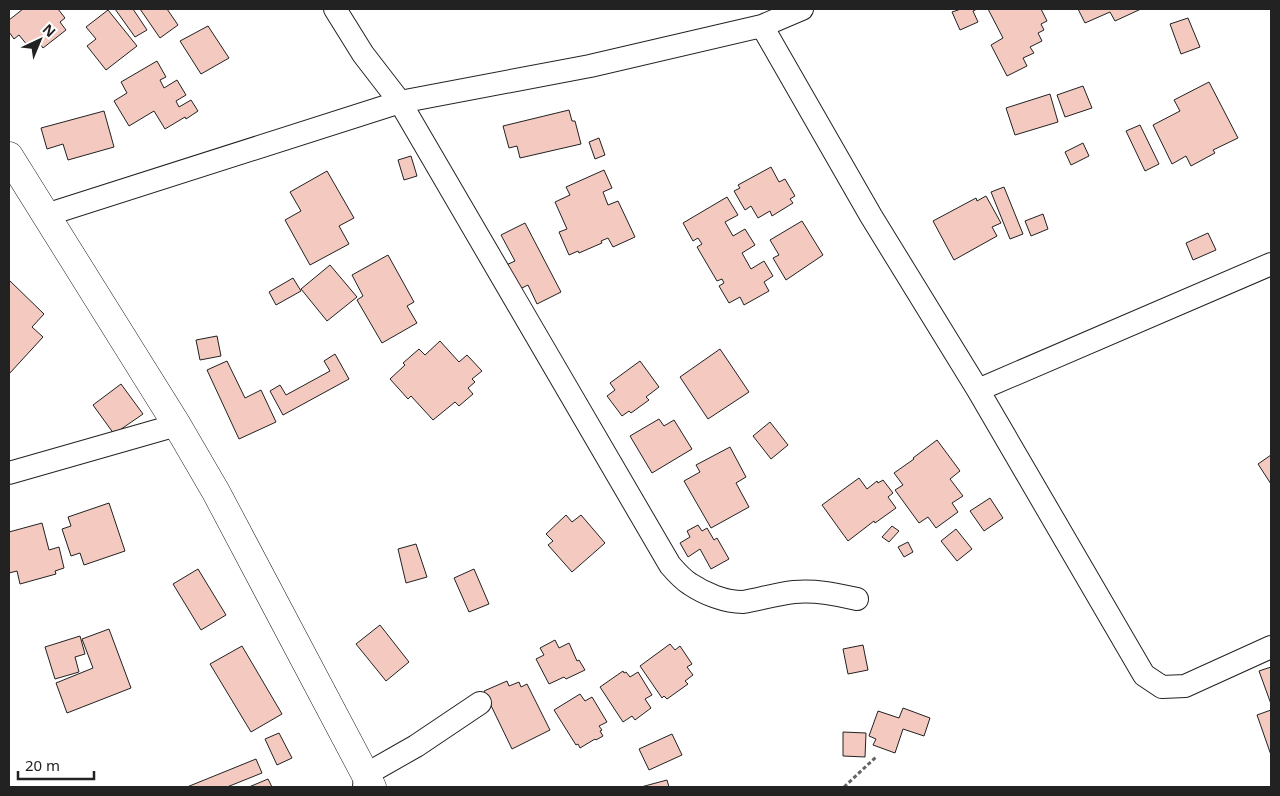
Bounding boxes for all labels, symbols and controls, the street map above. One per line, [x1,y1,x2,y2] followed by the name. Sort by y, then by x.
[15,15,65,65] north arrow
[39,19,60,41] text: N
[18,748,94,780] scale bar
[25,755,60,775] text: 20 m

